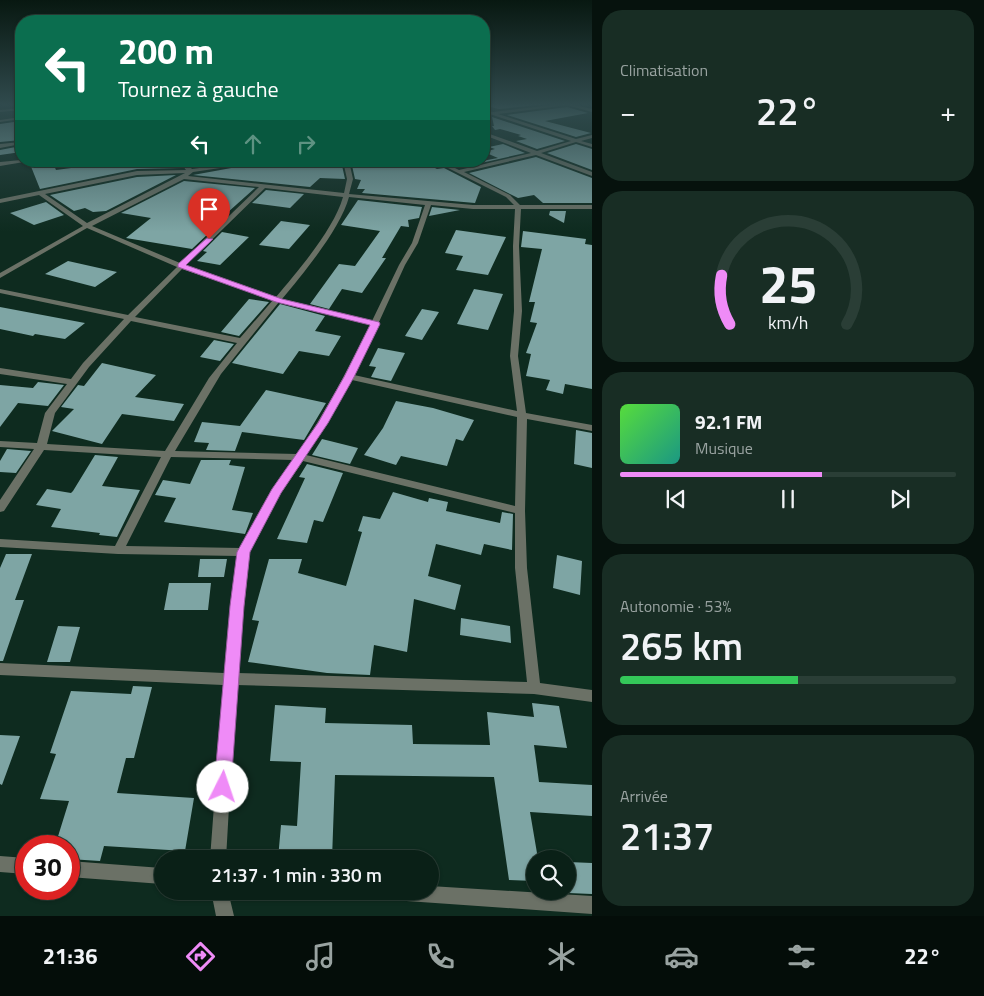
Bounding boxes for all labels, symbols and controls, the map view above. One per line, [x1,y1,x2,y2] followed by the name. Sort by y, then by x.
[118,24,214,78] text: 200 m
[35,35,100,100] icon: left
[620,58,708,82] text: Climatisation
[118,72,279,106] text: Tournez à gauche
[756,82,820,140] text: 22°
[620,90,636,133] text: −
[940,90,956,133] text: +
[186,130,214,158] icon: left
[239,130,267,158] icon: ahead
[292,130,320,158] icon: right
[188,188,230,239] pin
[195,195,223,223] icon: arrive
[759,244,817,323] text: 25
[768,309,808,336] text: km/h
[695,407,762,436] text: 92.1 FM
[695,436,753,460] text: Musique
[662,485,690,513] icon: previous
[774,485,802,513] icon: pause
[886,485,914,513] icon: next
[620,594,732,618] text: Autonomie · 53%
[620,617,743,675] text: 265 km
[196,760,248,812] position arrow
[620,784,668,808] text: Arrivée
[620,807,714,865] text: 21:37
[15,835,80,900] speed limit sign: 30
[526,850,576,900] map controls
[526,850,576,900] button: search
[211,860,382,889] text: 21:37 · 1 min · 330 m
[43,939,98,973] text: 21:36
[183,939,218,974] icon: directions
[303,939,338,974] icon: music
[423,939,458,974] icon: phone
[544,939,579,974] icon: climate
[664,939,699,974] icon: car
[784,939,819,974] icon: filters
[904,939,941,973] text: 22°

